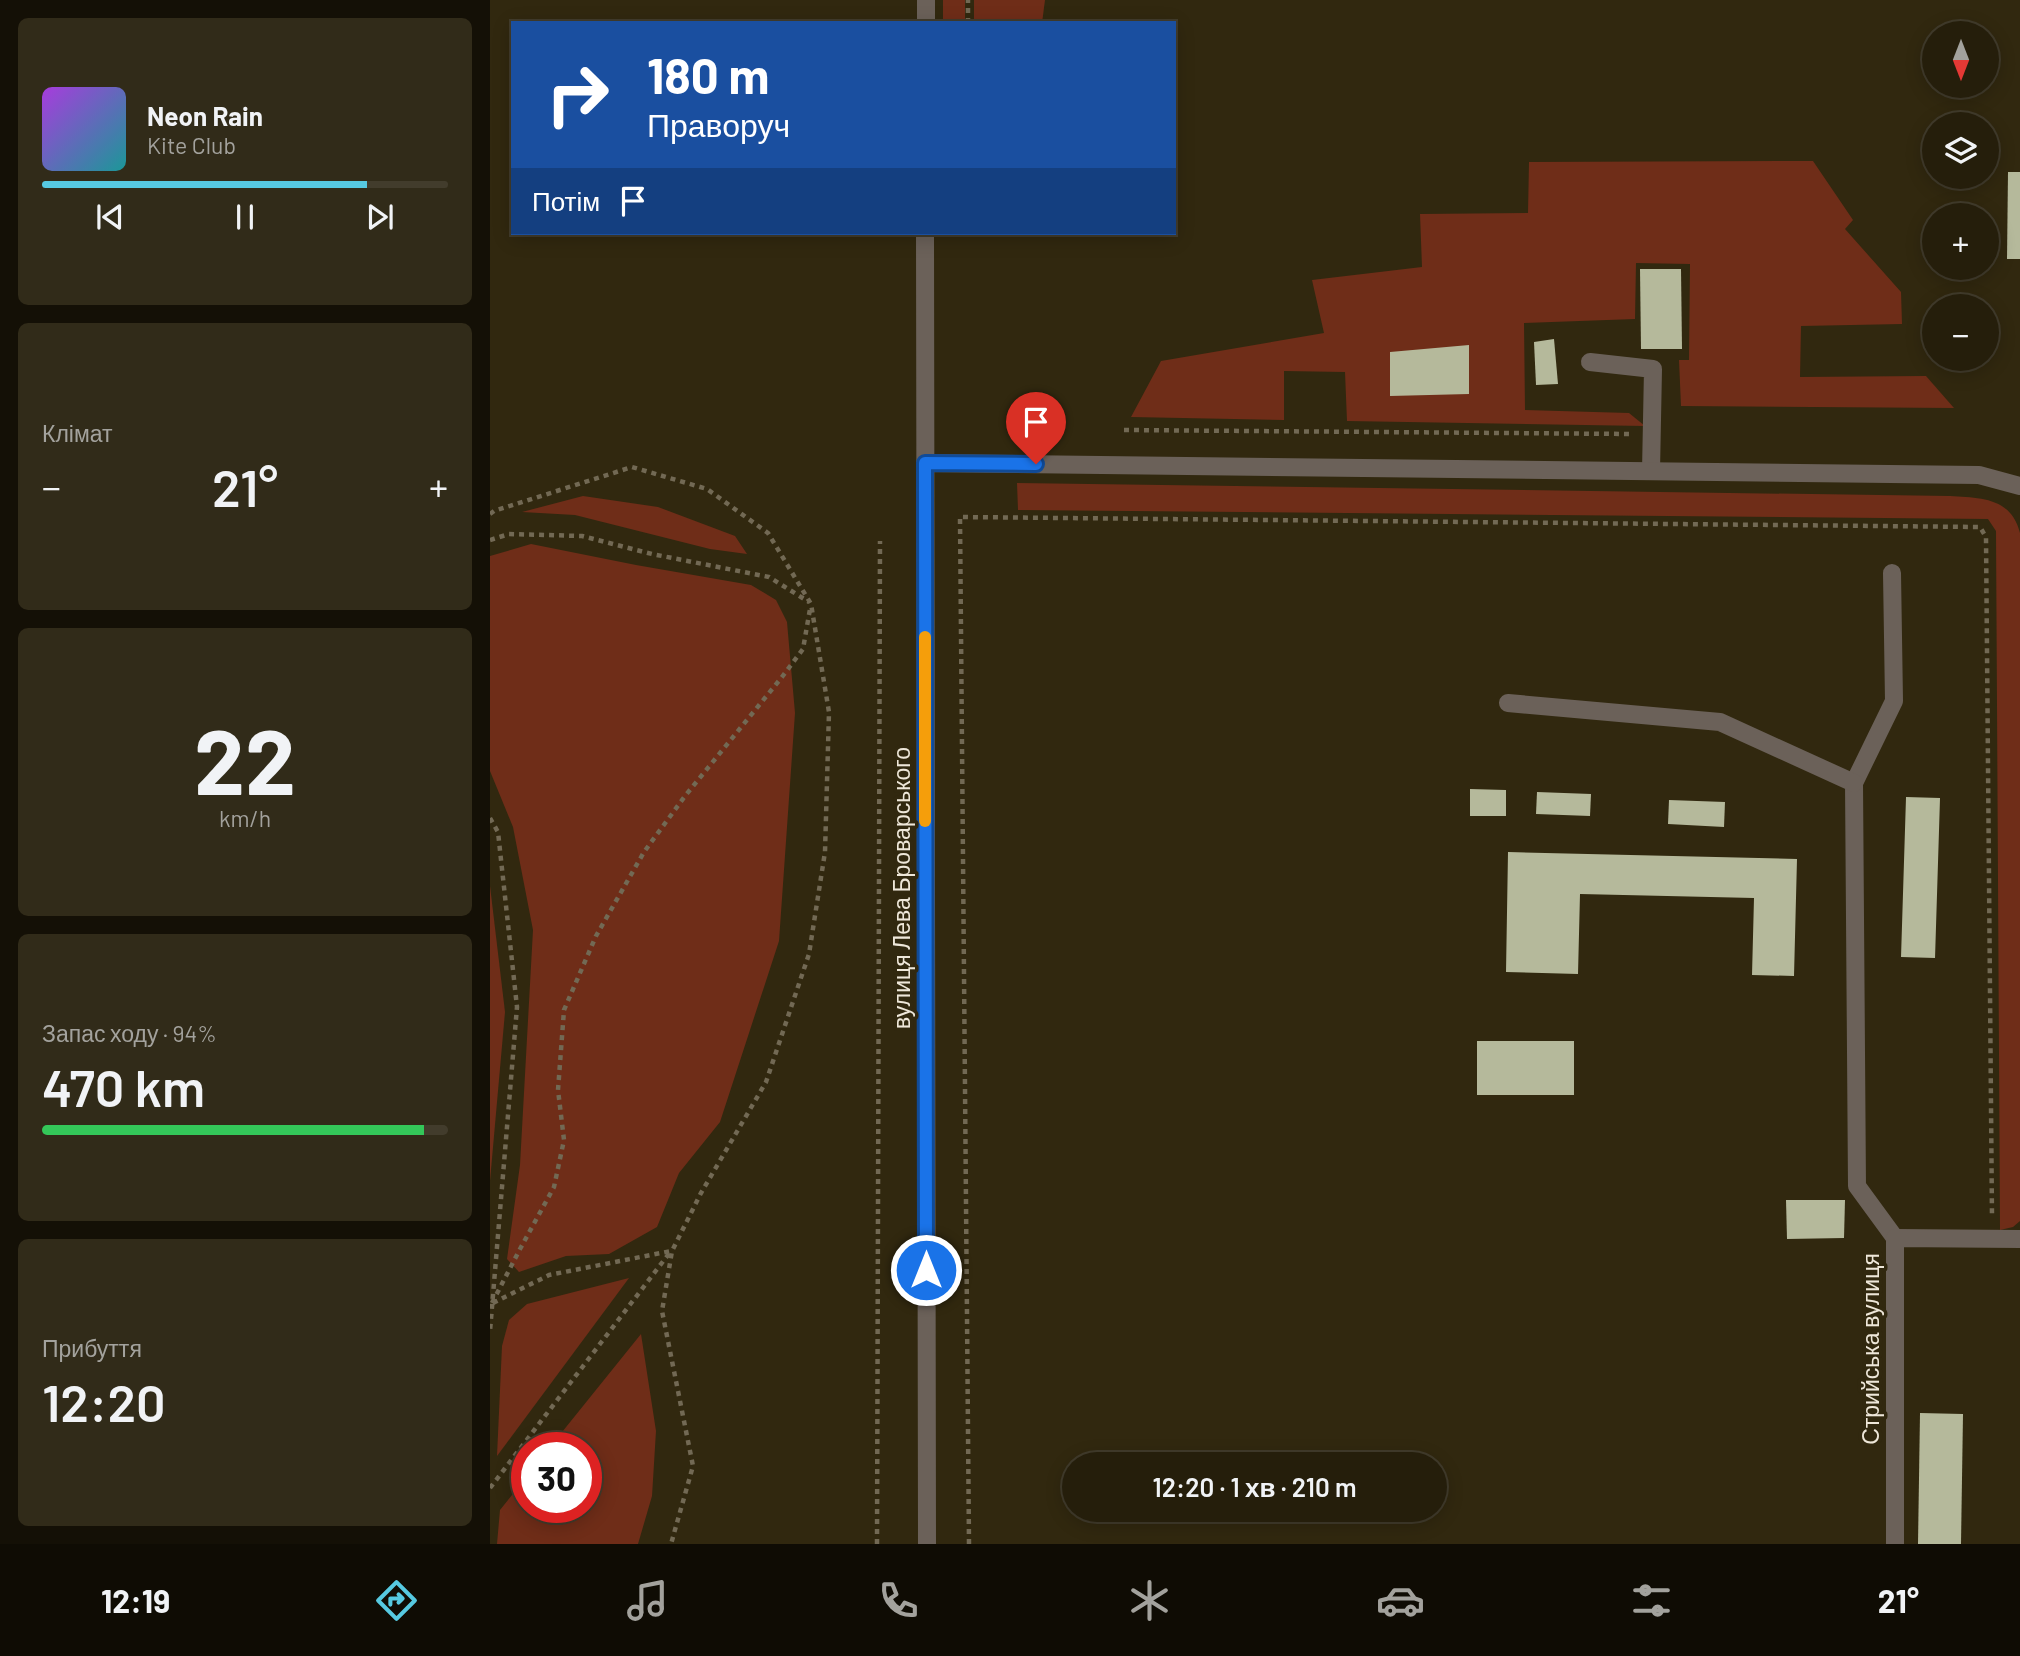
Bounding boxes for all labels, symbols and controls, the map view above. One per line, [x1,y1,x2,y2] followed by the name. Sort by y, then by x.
[1922,21,1998,98] north arrow
[1922,21,1999,371] map controls
[647,45,770,104] text: 180 m
[532,49,623,140] icon: right
[147,100,263,131] text: Neon Rain
[647,105,790,143] text: Праворуч
[1922,112,1999,189] button: layers
[147,131,236,159] text: Kite Club
[614,182,652,220] icon: arrive
[532,185,600,216] text: Потім
[91,198,129,236] icon: previous
[226,198,264,236] icon: pause
[361,198,399,236] icon: next
[1922,203,1999,280] button: +
[1922,294,1999,371] button: −
[1006,392,1066,464] pin
[1017,403,1055,441] icon: arrive
[42,419,113,447] text: Клімат
[212,455,278,517] text: 21°
[42,463,61,509] text: −
[429,463,448,509] text: +
[194,704,296,813] text: 22
[887,747,915,1029] street label: вулиця Лева Броварського
[219,804,271,832] text: km/h
[42,1019,217,1047] text: Запас ходу · 94%
[42,1055,205,1117] text: 470 km
[889,1233,963,1307] position arrow
[1856,1253,1884,1445] street label: Стрийська вулиця
[42,1334,142,1362] text: Прибуття
[42,1370,166,1432] text: 12:20
[511,1432,602,1523] speed limit sign: 30
[1153,1471,1357,1502] text: 12:20 · 1 хв · 210 m
[372,1576,421,1625] icon: directions
[623,1576,672,1625] icon: music
[874,1576,923,1625] icon: phone
[1125,1576,1174,1625] icon: climate
[1376,1576,1425,1625] icon: car
[1627,1576,1676,1625] icon: filters
[101,1581,170,1619] text: 12:19
[1878,1581,1919,1619] text: 21°

